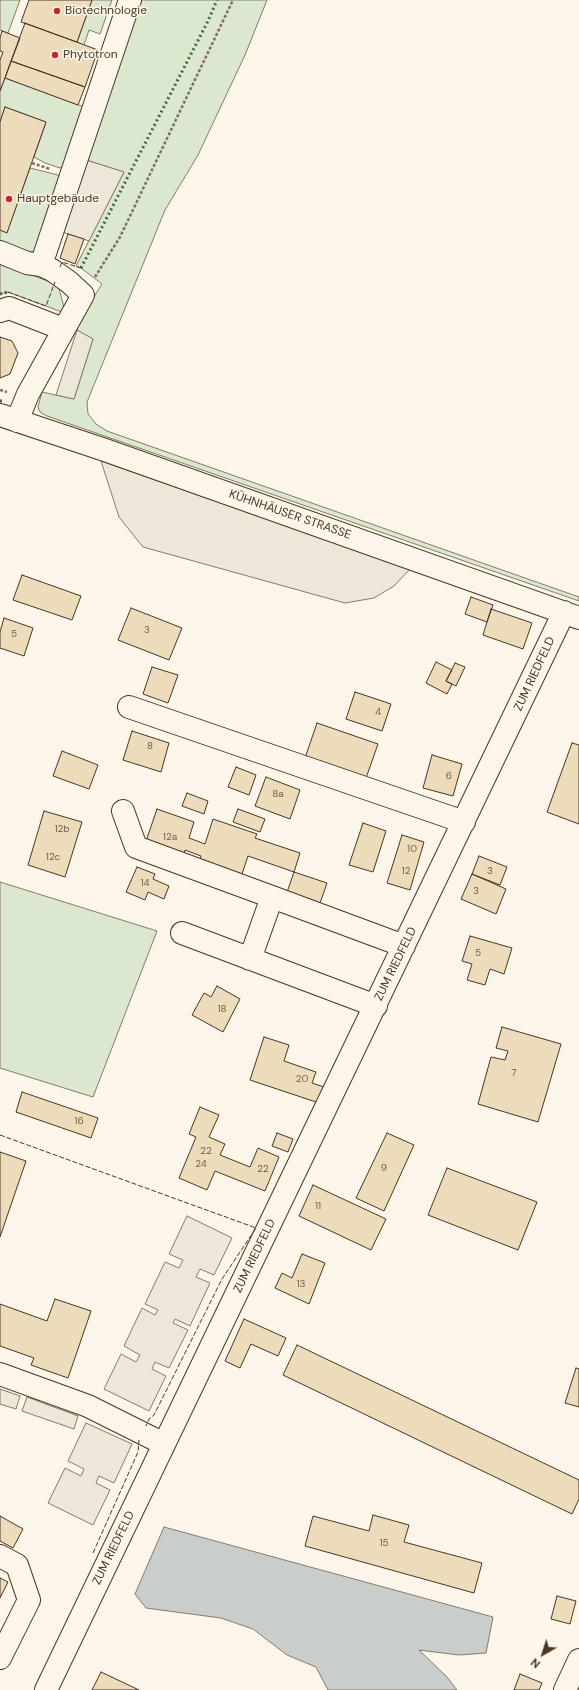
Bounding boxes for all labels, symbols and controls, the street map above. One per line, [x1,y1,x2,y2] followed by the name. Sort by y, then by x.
[65,4,147,18] place label: Biotechnologie
[52,6,62,16] marker: Biotechnologie
[63,48,118,62] place label: Phytotron
[50,50,60,60] marker: Phytotron
[17,192,99,206] place label: Hauptgebäude
[4,194,14,204] marker: Hauptgebäude
[227,487,353,543] street label: KÜHNHÄUSER STRASSE
[144,624,150,636] house number: 3
[11,628,17,640] house number: 5
[511,635,559,713] street label: ZUM RIEDFELD
[375,706,381,718] house number: 4
[147,740,153,752] house number: 8
[446,770,452,782] house number: 6
[272,788,284,800] house number: 8a
[54,823,70,835] house number: 12b
[163,831,177,843] house number: 12a
[407,843,417,855] house number: 10
[46,851,60,863] house number: 12c
[402,865,410,877] house number: 12
[487,865,493,877] house number: 3
[140,877,150,889] house number: 14
[473,885,479,897] house number: 3
[372,925,420,1003] street label: ZUM RIEDFELD
[475,947,481,959] house number: 5
[217,1003,227,1015] house number: 18
[511,1067,517,1079] house number: 7
[296,1073,308,1085] house number: 20
[74,1115,84,1127] house number: 16
[200,1145,212,1157] house number: 22
[195,1158,207,1170] house number: 24
[381,1162,387,1174] house number: 9
[257,1163,269,1175] house number: 22
[315,1200,321,1212] house number: 11
[231,1217,279,1295] street label: ZUM RIEDFELD
[296,1278,306,1290] house number: 13
[90,1509,138,1587] street label: ZUM RIEDFELD
[379,1537,389,1549] house number: 15
[523,1634,563,1674] north arrow
[528,1655,543,1671] text: N

